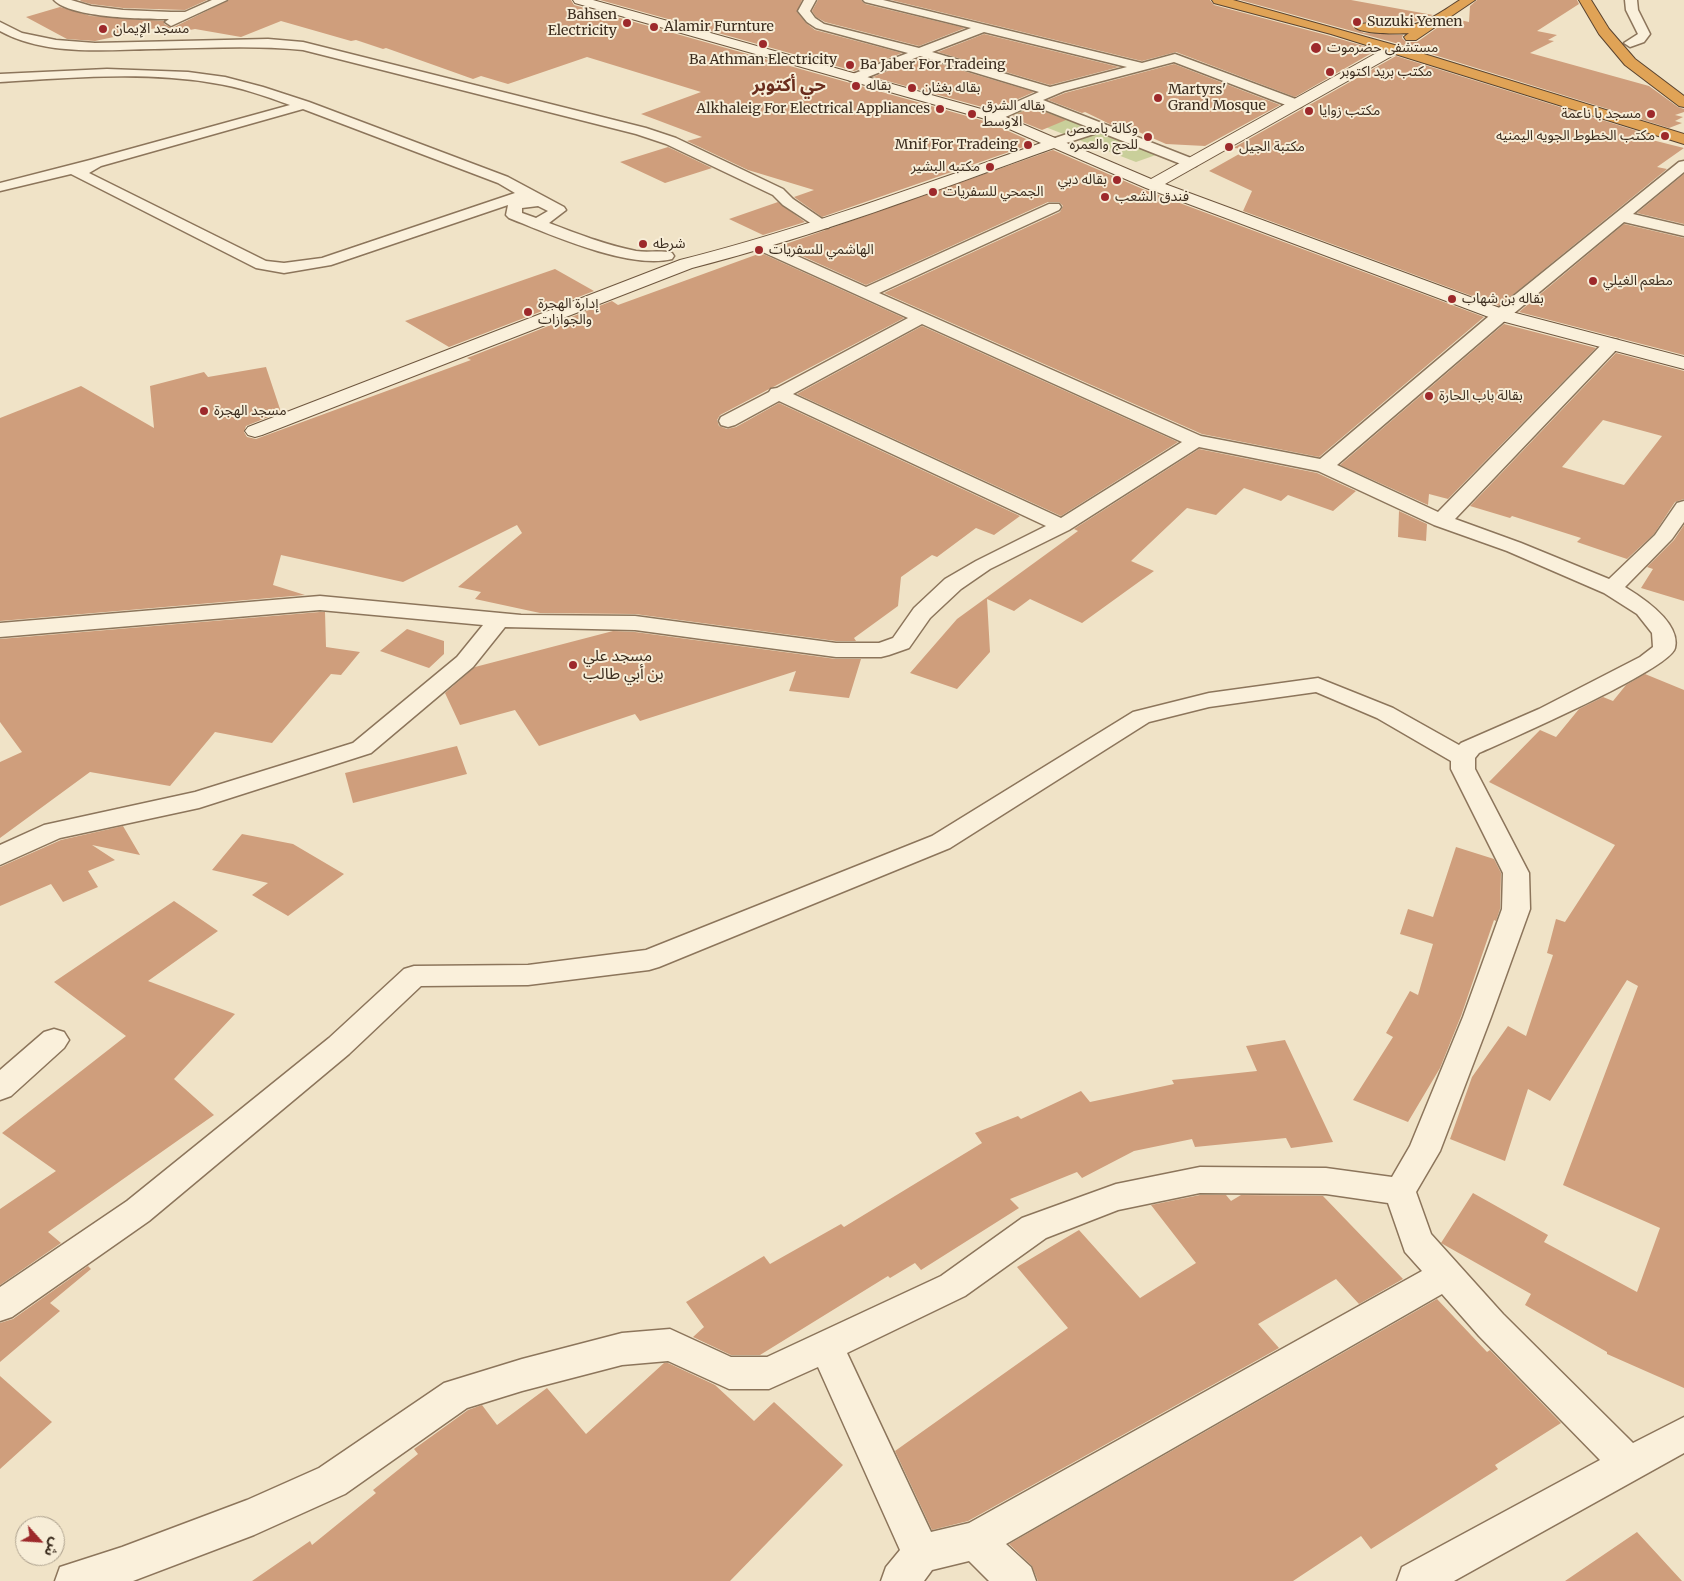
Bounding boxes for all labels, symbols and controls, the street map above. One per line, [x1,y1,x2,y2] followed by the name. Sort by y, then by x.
[548,7,617,40] place label: Bahsen Electricity
[1367,14,1463,30] place label: Suzuki Yemen
[1351,16,1363,28] marker: Suzuki Yemen
[621,17,633,29] marker: Bahsen Electricity
[664,19,774,35] place label: Alamir Furnture
[113,21,189,37] place label: مسجد الإيمان
[648,21,660,33] marker: Alamir Furnture
[97,23,109,35] marker: مسجد الإيمان
[757,38,769,50] marker: Ba Athman Electricity
[1327,40,1438,56] place label: مستشفى حضرموت
[1309,41,1323,55] marker: مستشفى حضرموت
[689,52,837,68] place label: Ba Athman Electricity
[860,57,1006,73] place label: Ba Jaber For Tradeing
[844,59,856,71] marker: Ba Jaber For Tradeing
[1340,64,1432,80] place label: مكتب بريد اكتوبر
[1324,66,1336,78] marker: مكتب بريد اكتوبر
[752,75,826,97] district label: حي أكتوبر
[866,78,891,94] place label: بقاله
[850,80,862,92] marker: بقاله
[922,80,980,96] place label: بقاله بغثان
[906,82,918,94] marker: بقاله بغثان
[1168,82,1266,114] place label: Martyrs' Grand Mosque
[1152,92,1164,104] marker: Martyrs' Grand Mosque
[982,98,1045,130] place label: بقاله الشرق الاوسط
[696,101,930,117] place label: Alkhaleig For Electrical Appliances
[934,103,946,115] marker: Alkhaleig For Electrical Appliances
[1319,103,1380,119] place label: مكتب زوايا
[1303,105,1315,117] marker: مكتب زوايا
[1561,106,1641,122] place label: مسجد با ناعمة
[966,108,978,120] marker: بقاله الشرق الاوسط
[1645,108,1657,120] marker: مسجد با ناعمة
[1067,121,1138,154] place label: وكالة بامعص للحج والعمره
[1496,128,1655,144] place label: مكتب الخطوط الجويه اليمنيه
[1659,130,1671,142] marker: مكتب الخطوط الجويه اليمنيه
[1142,131,1154,143] marker: وكالة بامعص للحج والعمره
[895,137,1018,153] place label: Mnif For Tradeing
[1022,139,1034,151] marker: Mnif For Tradeing
[1239,139,1305,155] place label: مكتبة الجيل
[1223,141,1235,153] marker: مكتبة الجيل
[911,159,980,175] place label: مكتبه البشير
[984,161,996,173] marker: مكتبه البشير
[1058,172,1107,188] place label: بقاله دبي
[1111,174,1123,186] marker: بقاله دبي
[943,184,1043,200] place label: الجمحي للسفريات
[927,186,939,198] marker: الجمحي للسفريات
[1115,189,1189,205] place label: فندق الشعب
[1099,191,1111,203] marker: فندق الشعب
[653,236,685,252] place label: شرطه
[637,238,649,250] marker: شرطه
[769,242,874,258] place label: الهاشمي للسفريات
[753,244,765,256] marker: الهاشمي للسفريات
[1603,273,1673,289] place label: مطعم الغيلي
[1587,275,1599,287] marker: مطعم الغيلي
[1462,291,1544,307] place label: بقاله بن شهاب
[1446,293,1458,305] marker: بقاله بن شهاب
[538,296,599,328] place label: إدارة الهجرة والجوازات
[522,306,534,318] marker: إدارة الهجرة والجوازات
[1439,388,1523,404] place label: بقالة باب الحارة
[1423,390,1435,402] marker: بقالة باب الحارة
[214,403,287,419] place label: مسجد الهجرة
[198,405,210,417] marker: مسجد الهجرة
[583,646,664,684] place label: مسجد علي بن أبي طالب
[567,659,579,671] marker: مسجد علي بن أبي طالب
[15,1516,65,1566] north arrow
[40,1535,65,1560] text: ش

